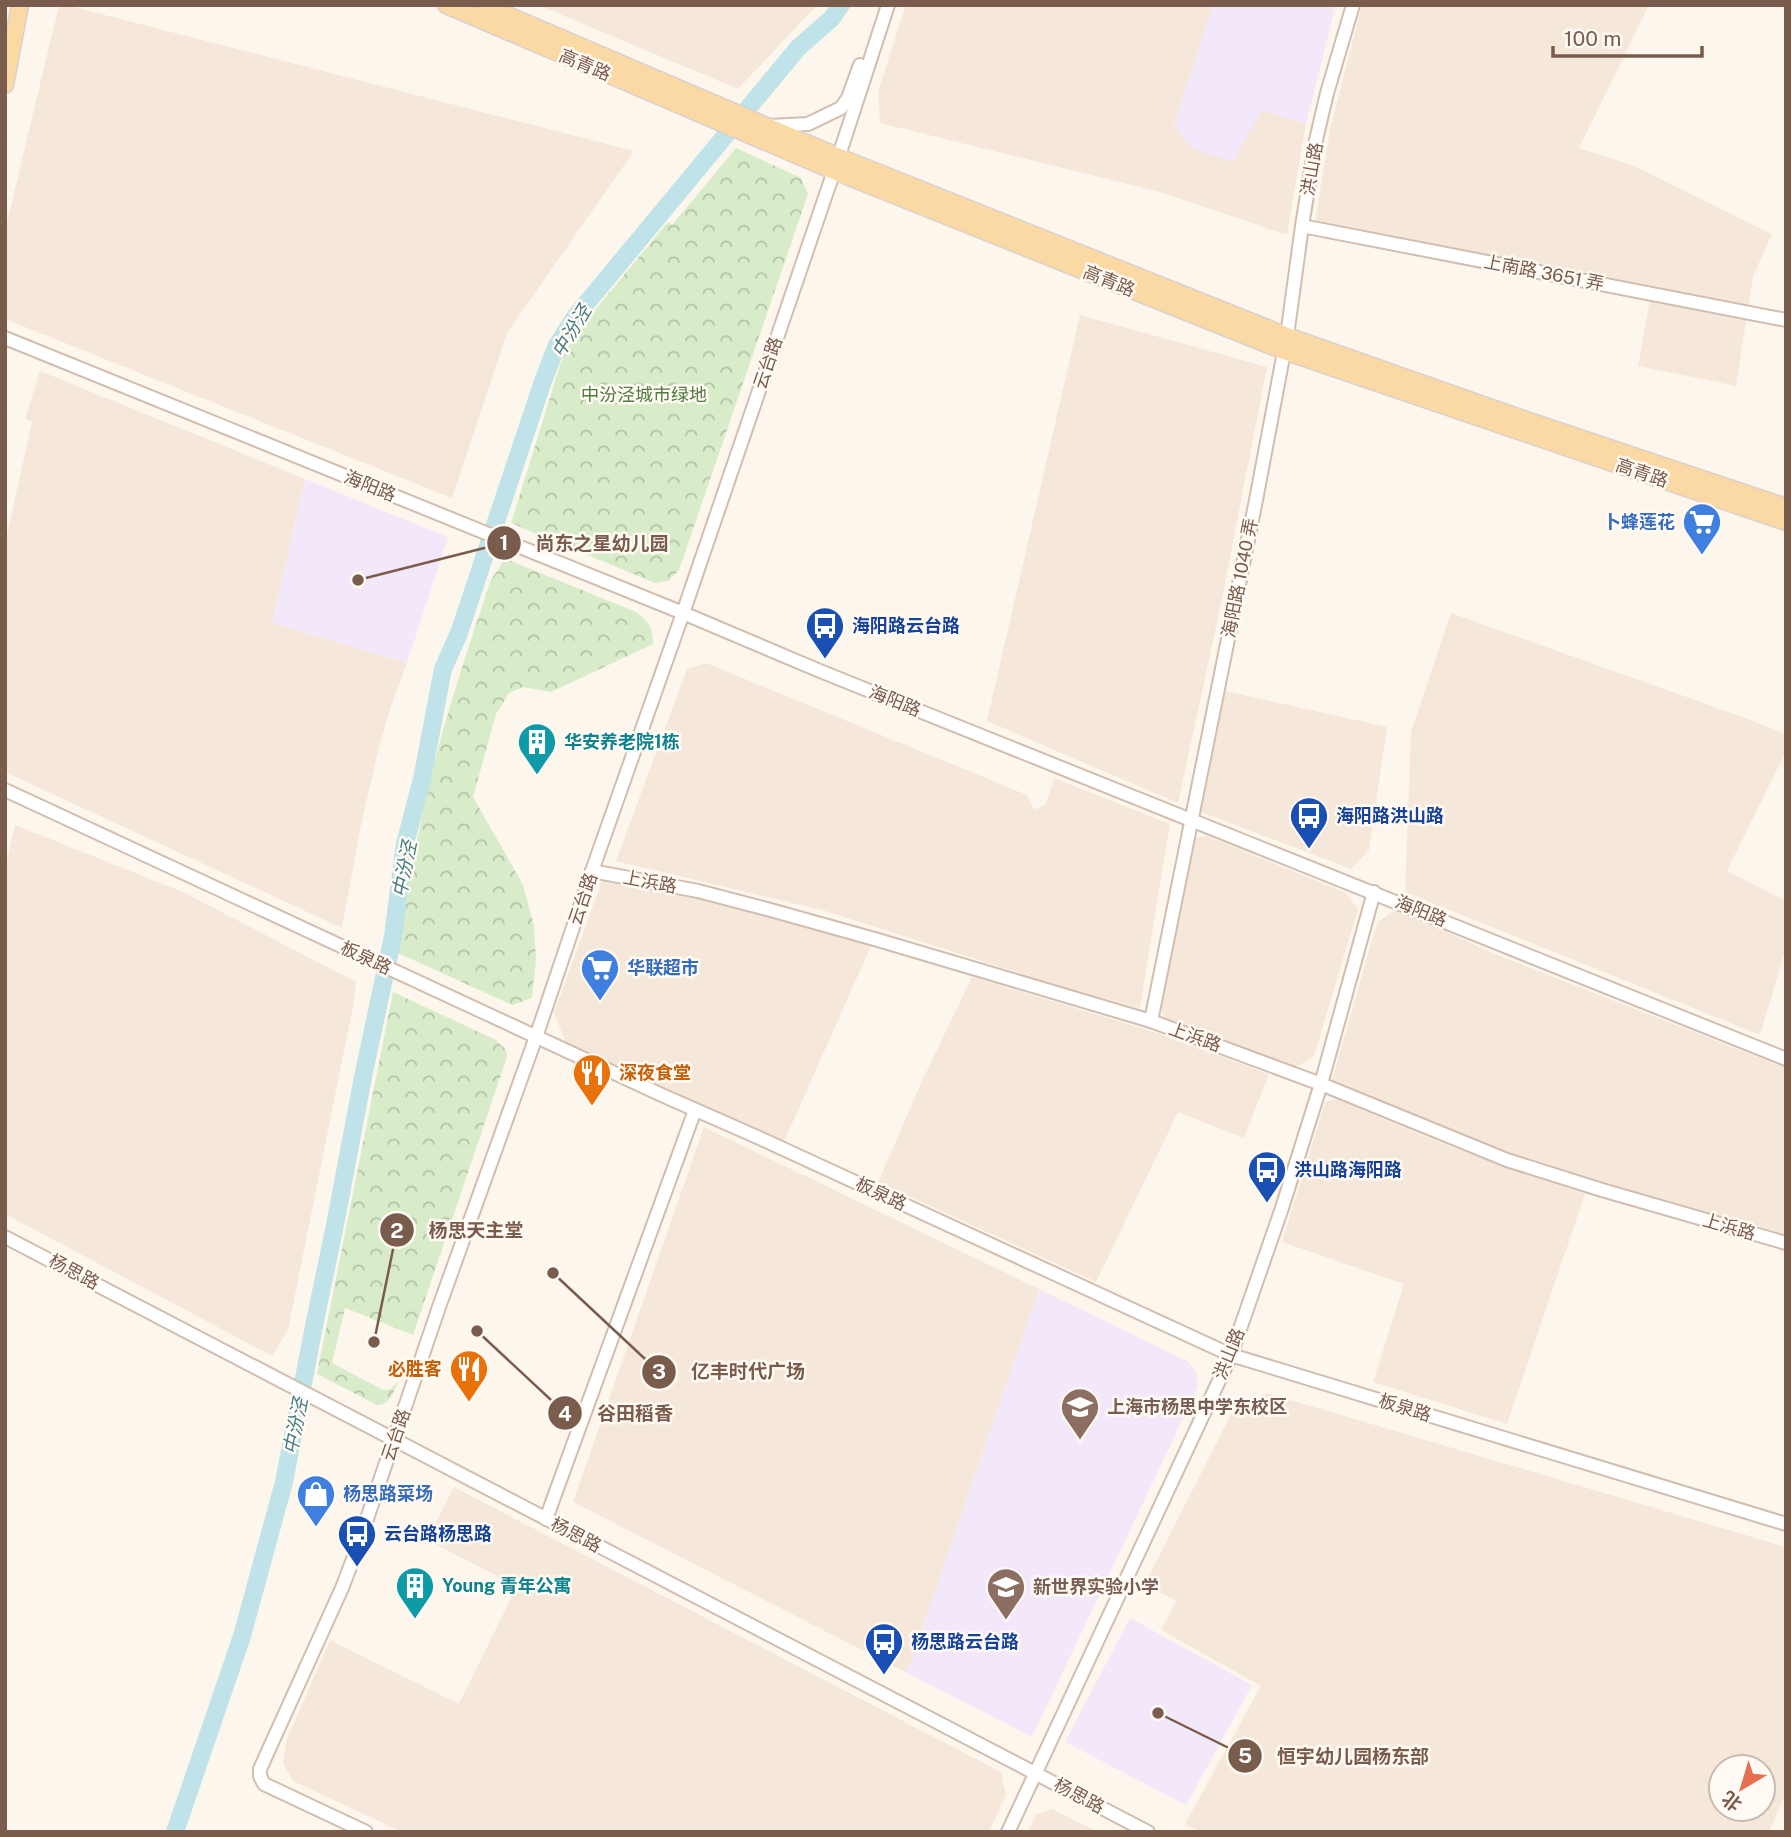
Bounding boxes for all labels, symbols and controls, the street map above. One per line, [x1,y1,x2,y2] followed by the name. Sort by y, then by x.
[1553,14,1702,58] scale bar
[1564,26,1621,51] text: 100 m
[556,44,614,85] street label: 高青路
[1296,141,1327,197] street label: 洪山路
[1482,251,1606,294] street label: 上南路 3651 弄
[1080,261,1138,300] street label: 高青路
[547,299,596,361] water label: 中汾泾
[749,334,786,392] street label: 云台路
[581,384,707,405] park label: 中汾泾城市绿地
[1613,454,1671,491] street label: 高青路
[341,466,399,505] street label: 海阳路
[1681,501,1723,556] supermarket icon: 卜蜂莲花
[1603,511,1675,532] place label: 卜蜂莲花
[1218,516,1261,639] street label: 海阳路 1040 弄
[487,523,683,563] callout: 尚东之星幼儿园
[500,530,509,555] text: 1
[535,532,669,554] text: 尚东之星幼儿园
[804,605,846,660] bus stop icon: 海阳路云台路
[852,615,960,636] place label: 海阳路云台路
[866,681,924,720] street label: 海阳路
[516,721,558,776] building icon: 华安养老院1栋
[564,731,680,752] place label: 华安养老院1栋
[1288,795,1330,850] bus stop icon: 海阳路洪山路
[1336,805,1444,826] place label: 海阳路洪山路
[388,837,421,899] water label: 中汾泾
[622,866,679,897] street label: 上浜路
[564,870,601,928] street label: 云台路
[1392,891,1450,930] street label: 海阳路
[337,937,395,978] street label: 板泉路
[579,947,621,1002] supermarket icon: 华联超市
[627,957,699,978] place label: 华联超市
[1166,1017,1224,1056] street label: 上浜路
[571,1052,613,1107] restaurant icon: 深夜食堂
[619,1062,691,1083] place label: 深夜食堂
[1246,1149,1288,1204] bus stop icon: 洪山路海阳路
[1294,1159,1402,1180] place label: 洪山路海阳路
[852,1173,910,1214] street label: 板泉路
[1700,1209,1758,1244] street label: 上浜路
[379,1210,537,1250] callout: 杨思天主堂
[390,1218,404,1243] text: 2
[428,1219,524,1241] text: 杨思天主堂
[45,1250,103,1294] street label: 杨思路
[1209,1325,1248,1383] street label: 洪山路
[448,1348,490,1403] restaurant icon: 必胜客
[642,1352,819,1392] callout: 亿丰时代广场
[388,1358,442,1379] place label: 必胜客
[652,1359,666,1384] text: 3
[691,1360,805,1382] text: 亿丰时代广场
[1059,1386,1101,1441] school or university icon: 上海市杨思中学东校区
[1376,1390,1434,1425] street label: 板泉路
[548,1393,687,1433] callout: 谷田稻香
[279,1394,312,1456] water label: 中汾泾
[1107,1396,1287,1417] place label: 上海市杨思中学东校区
[558,1401,572,1426] text: 4
[597,1402,673,1424] text: 谷田稻香
[377,1406,414,1464] street label: 云台路
[295,1473,337,1528] shop icon: 杨思路菜场
[343,1483,433,1504] place label: 杨思路菜场
[336,1513,378,1568] bus stop icon: 云台路杨思路
[547,1513,605,1556] street label: 杨思路
[384,1523,492,1544] place label: 云台路杨思路
[394,1565,436,1620] building icon: Young 青年公寓
[985,1566,1027,1621] school or university icon: 新世界实验小学
[442,1575,571,1596] place label: Young 青年公寓
[1033,1576,1159,1597] place label: 新世界实验小学
[863,1621,905,1676] bus stop icon: 杨思路云台路
[911,1631,1019,1652] place label: 杨思路云台路
[1228,1736,1443,1776] callout: 恒宇幼儿园杨东部
[1238,1743,1252,1768] text: 5
[1277,1745,1429,1767] text: 恒宇幼儿园杨东部
[1707,1753,1777,1823] north arrow
[1050,1774,1108,1818] street label: 杨思路
[1717,1787,1746,1816] text: 北

